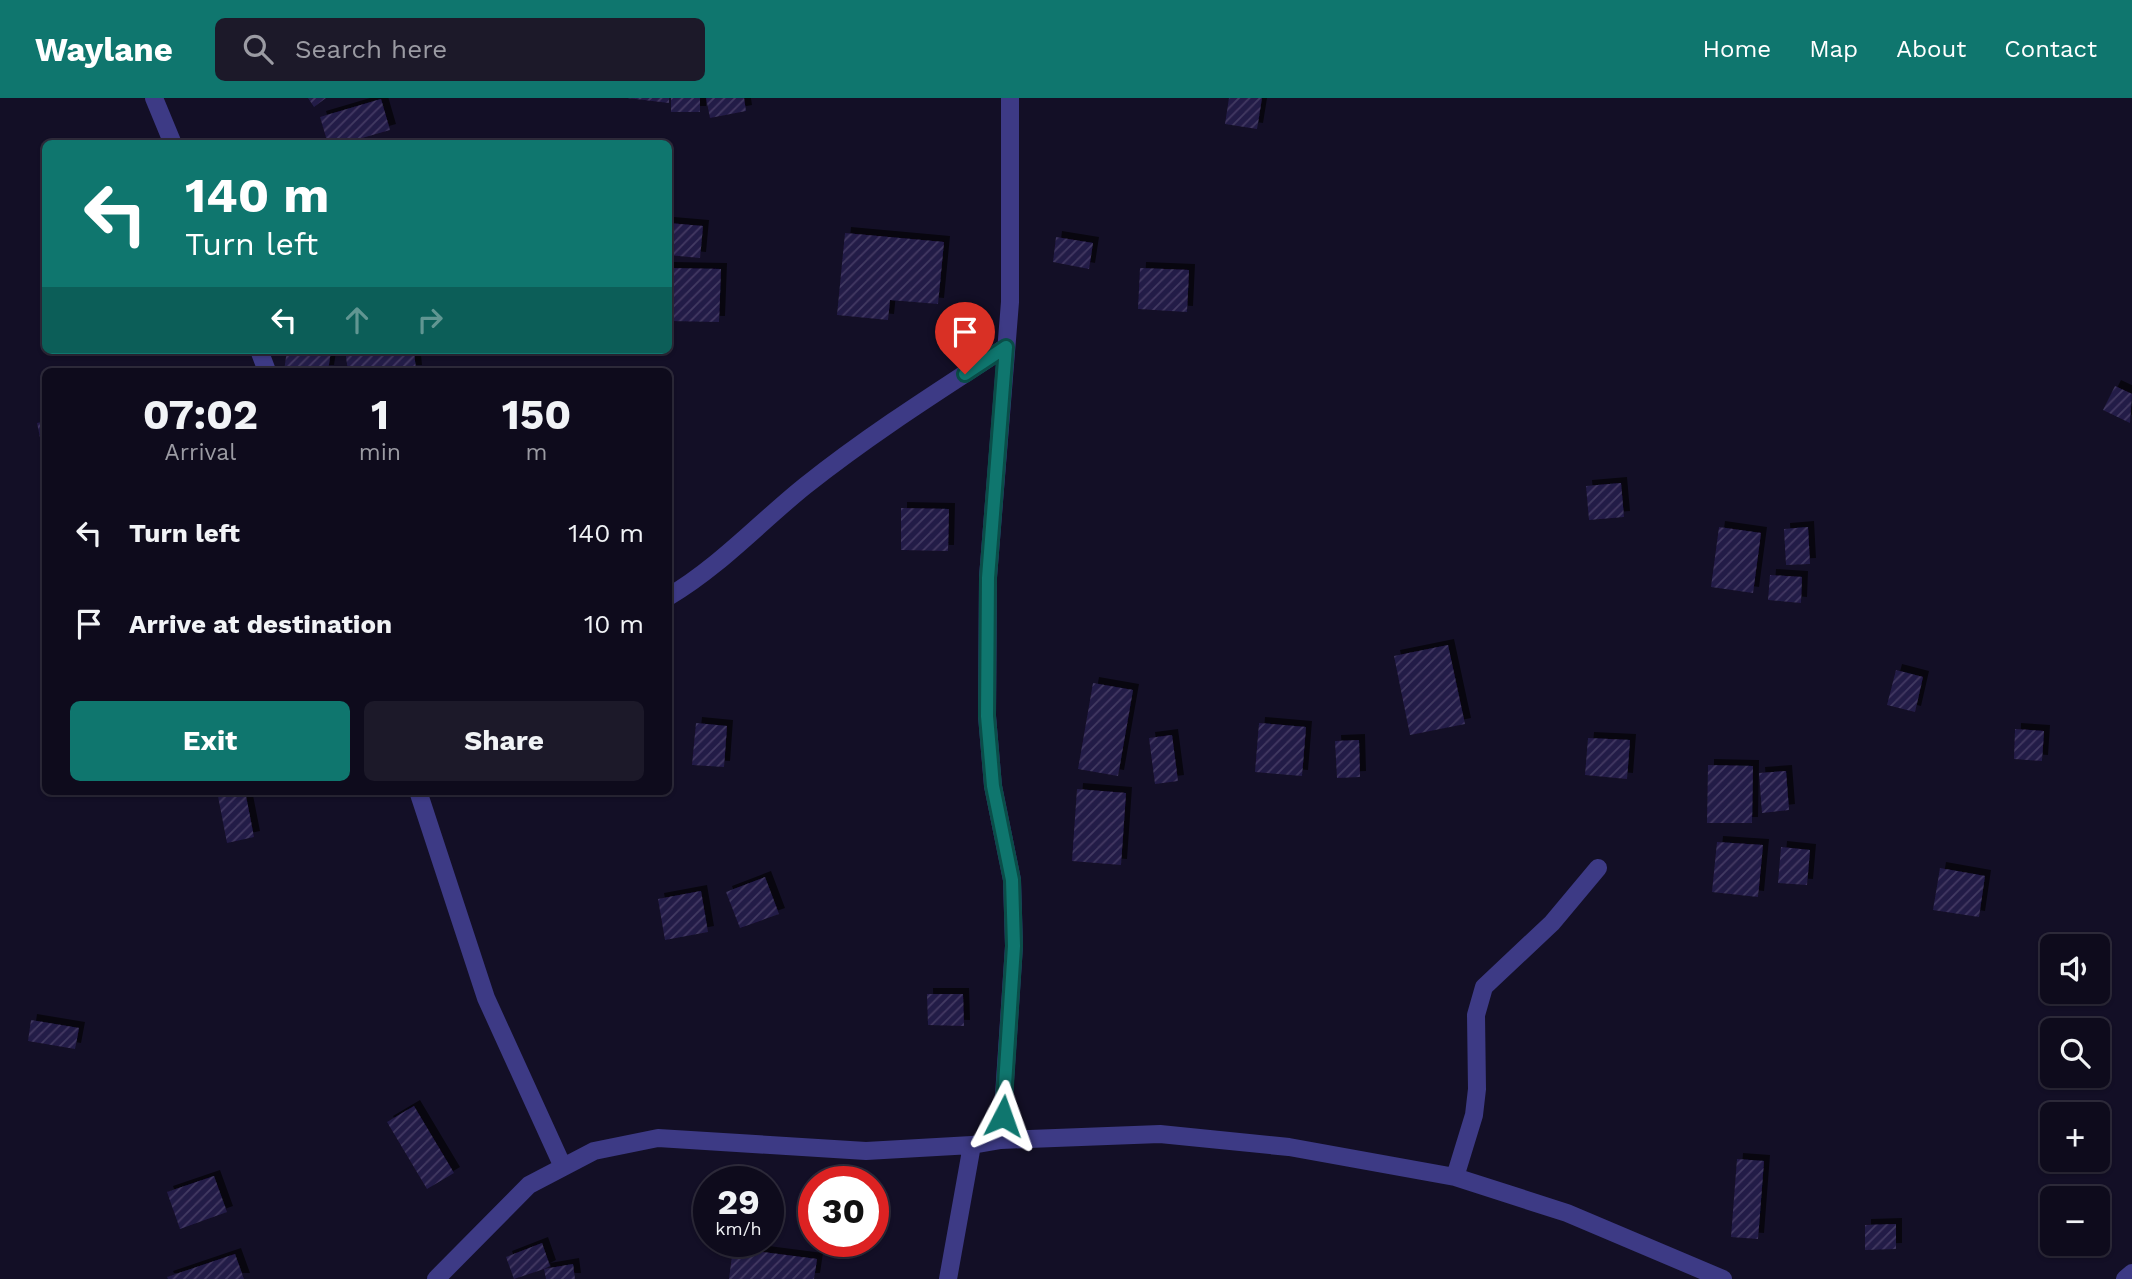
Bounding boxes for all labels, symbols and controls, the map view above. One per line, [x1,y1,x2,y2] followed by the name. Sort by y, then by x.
[215,18,705,81] search box
[35,30,173,69] text: Waylane
[239,30,277,68] icon: search
[295,34,447,64] text: Search here
[1703,35,1771,63] text: Home
[1809,35,1858,63] text: Map
[1896,35,1966,63] text: About
[2004,35,2097,63] text: Contact
[185,166,329,224] text: 140 m
[70,168,161,259] icon: left
[185,225,318,263] text: Turn left
[265,301,303,339] icon: left
[338,301,376,339] icon: ahead
[411,301,449,339] icon: right
[935,302,995,374] pin
[946,313,984,351] icon: arrive
[143,390,258,439] text: 07:02
[371,390,389,439] text: 1
[502,390,571,439] text: 150
[165,439,236,466] text: Arrival
[359,439,401,466] text: min
[526,439,548,466] text: m
[70,514,108,552] icon: left
[129,518,240,548] text: Turn left
[568,518,644,548] text: 140 m
[70,605,108,643] icon: arrive
[129,609,392,639] text: Arrive at destination
[584,609,644,639] text: 10 m
[70,701,350,781] button: Exit
[364,701,644,781] button: Share
[2040,934,2110,1256] map controls
[2040,934,2110,1004] button: sound
[2040,1018,2110,1088] button: search
[966,1079,1040,1153] position arrow
[2040,1102,2110,1172] button: +
[798,1166,889,1257] speed limit sign: 30
[717,1181,760,1223] text: 29
[2040,1186,2110,1256] button: −
[715,1218,762,1239] text: km/h

